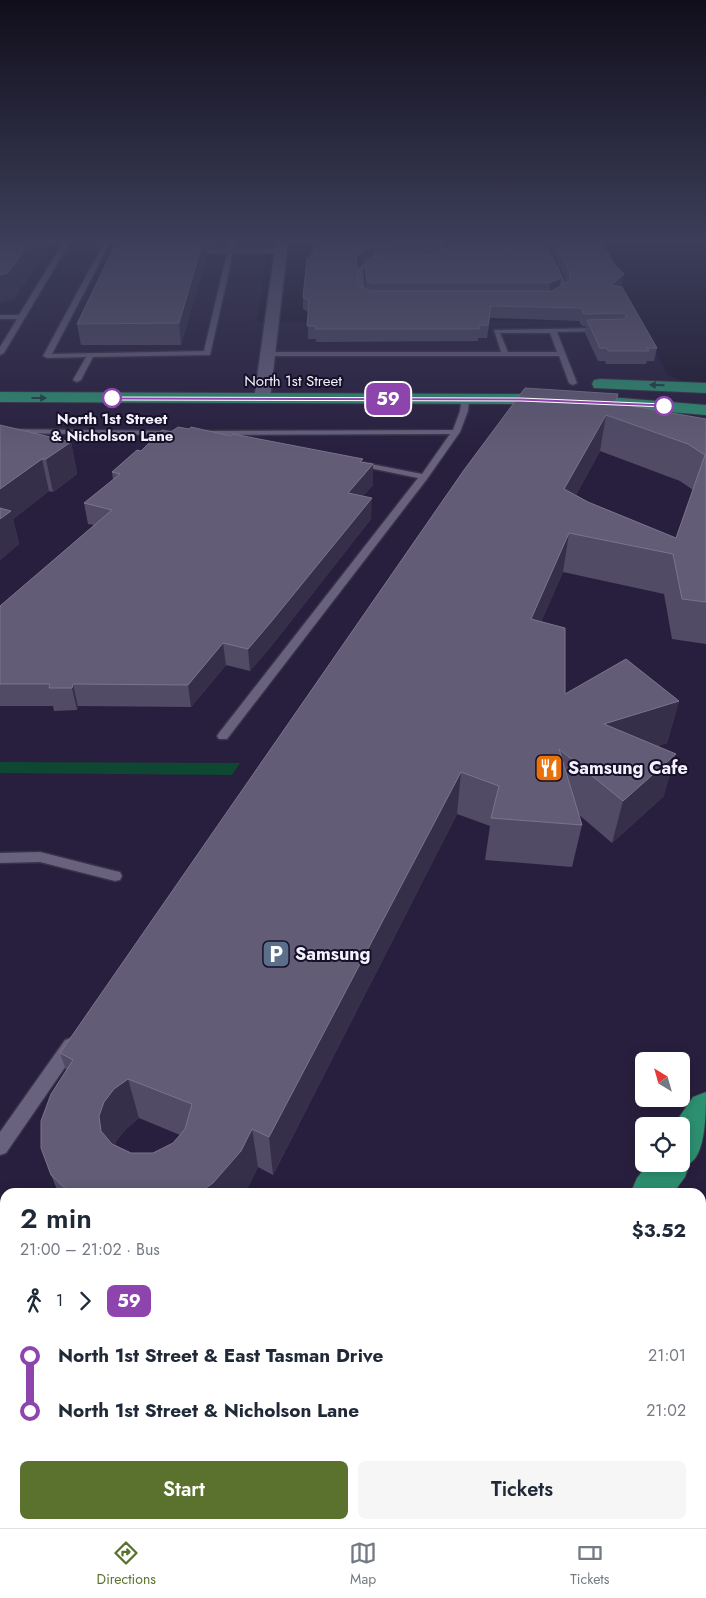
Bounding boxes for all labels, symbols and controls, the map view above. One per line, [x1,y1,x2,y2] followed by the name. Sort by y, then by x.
[244,370,342,392] street label: North 1st Street
[649,381,665,389] one-way arrow
[366,383,410,415] line badge: 59
[376,386,400,412] text: 59
[102,388,122,408] marker: North 1st Street & Nicholson Lane
[32,394,48,402] one-way arrow
[654,396,674,416] unlabelled marker
[51,408,174,447] place label: North 1st Street & Nicholson Lane
[534,753,564,783] restaurant icon: Samsung Cafe
[568,755,688,781] place label: Samsung Cafe
[261,939,291,969] parking icon: Samsung
[295,941,371,967] place label: Samsung
[635,1052,690,1108] north arrow
[635,1052,690,1172] map controls
[635,1117,690,1172] button: locate
[20,1198,92,1239] text: 2 min
[632,1217,686,1244] text: $3.52
[20,1238,160,1261] text: 21:00 – 21:02 · Bus
[20,1287,48,1315] icon: walk
[71,1287,99,1315] icon: forward
[117,1288,141,1314] text: 59
[56,1289,63,1312] text: 1
[58,1342,384,1369] text: North 1st Street & East Tasman Drive
[648,1344,686,1367] text: 21:01
[58,1397,359,1424] text: North 1st Street & Nicholson Lane
[646,1399,686,1422] text: 21:02
[20,1461,348,1519] button: Start
[358,1461,686,1519] button: Tickets
[97,1539,156,1589] tab: Directions
[349,1539,377,1589] tab: Map
[570,1539,609,1589] tab: Tickets

